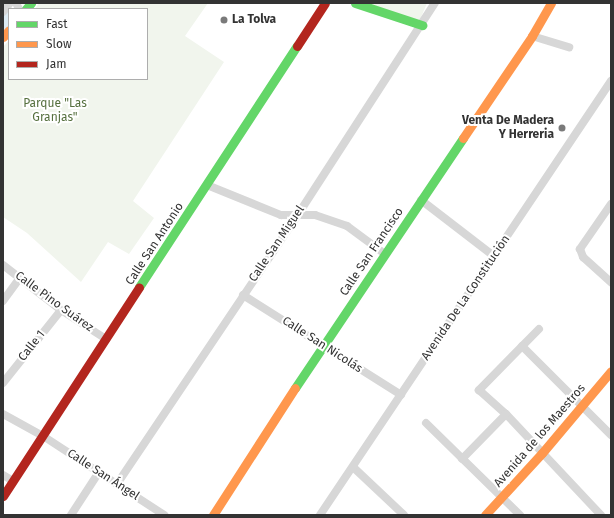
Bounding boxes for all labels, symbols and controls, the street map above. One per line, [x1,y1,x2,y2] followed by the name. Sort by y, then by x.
[8,8,148,80] legend
[232,13,276,27] place label: La Tolva
[219,15,229,25] marker: La Tolva
[46,17,68,31] text: Fast
[46,37,72,51] text: Slow
[46,57,66,71] text: Jam
[23,97,87,125] park label: Parque "Las Granjas"
[462,114,554,142] place label: Venta De Madera Y Herreria
[557,123,567,133] marker: Venta De Madera Y Herreria
[123,200,187,288] street label: Calle San Antonio
[246,203,308,285] street label: Calle San Miguel
[337,205,407,299] street label: Calle San Francisco
[419,233,513,363] street label: Avenida De La Constitución
[12,269,96,335] street label: Calle Pino Suárez
[279,314,365,376] street label: Calle San Nicolás
[16,328,48,364] street label: Calle 1
[491,381,589,491] street label: Avenida de los Maestros
[64,446,142,504] street label: Calle San Ángel

